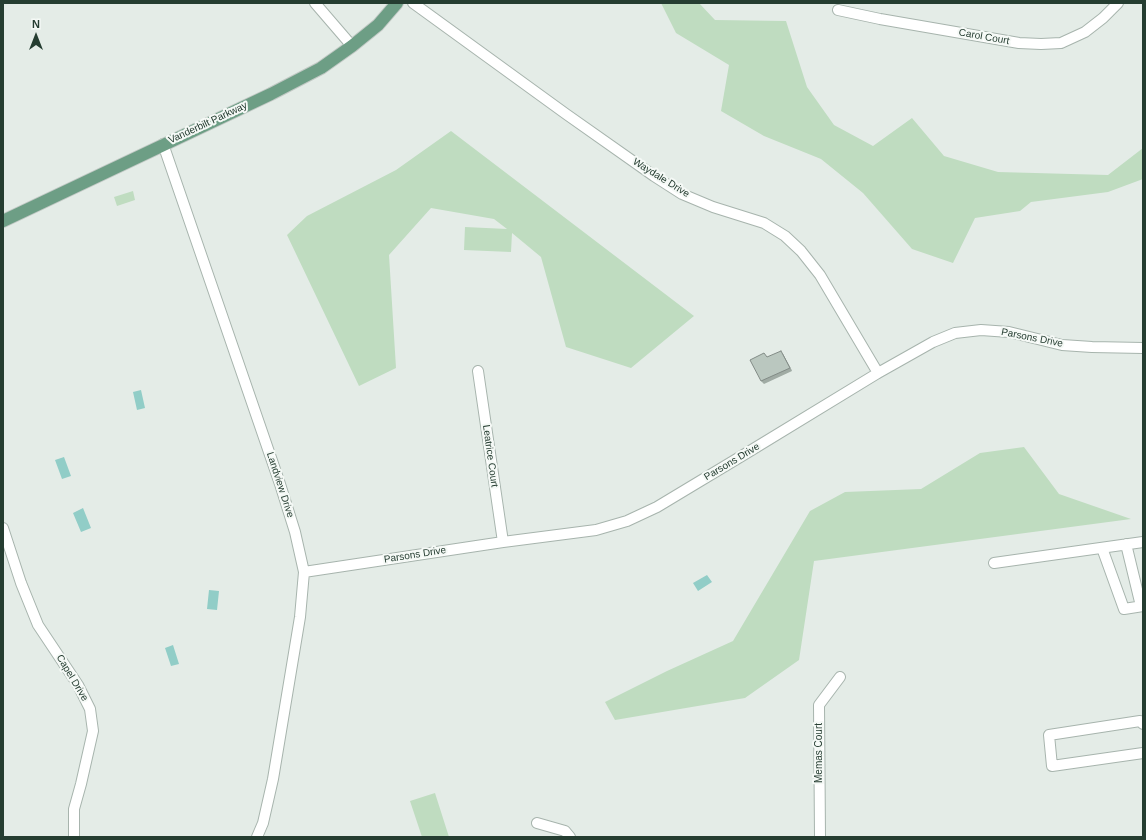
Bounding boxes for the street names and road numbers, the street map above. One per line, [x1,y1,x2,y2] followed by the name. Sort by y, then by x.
[958,27,1010,47] street label: Carol Court
[167,100,249,146] street label: Vanderbilt Parkway
[630,156,692,200] street label: Waydale Drive
[1000,326,1064,350] street label: Parsons Drive
[480,424,500,488] street label: Leatrice Court
[702,441,762,483] street label: Parsons Drive
[264,451,296,519] street label: Landview Drive
[383,544,447,566] street label: Parsons Drive
[53,653,91,703] street label: Capel Drive
[813,723,825,783] street label: Memas Court

